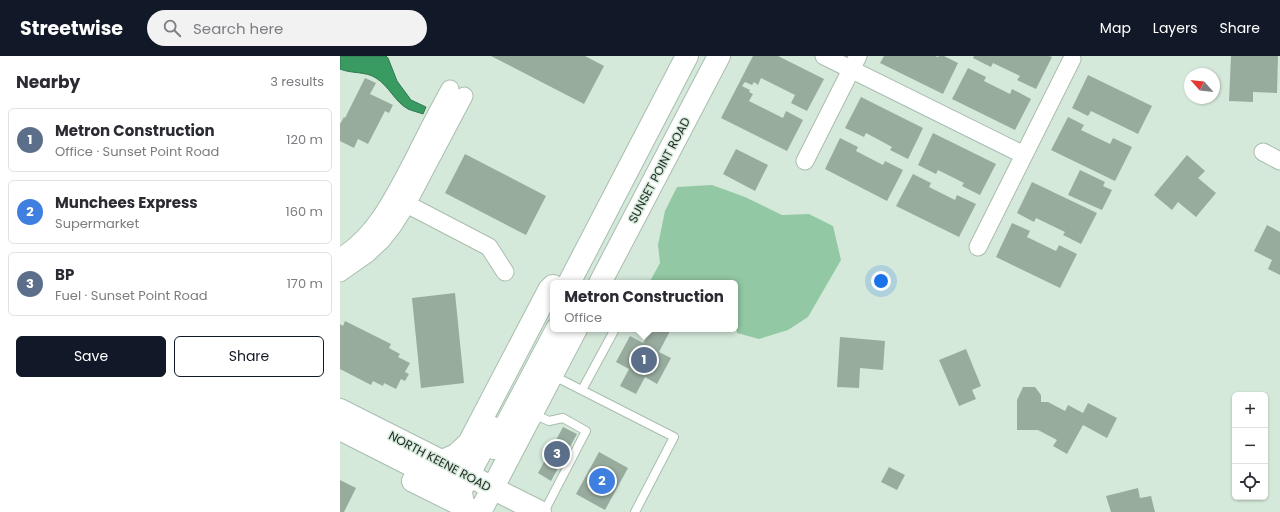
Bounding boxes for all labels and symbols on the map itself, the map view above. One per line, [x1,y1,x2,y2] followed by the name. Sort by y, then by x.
[1184,68,1220,104] north arrow
[624,114,694,226] street label: SUNSET POINT ROAD
[871,271,891,291] your location
[631,345,657,375] pin: 1
[386,427,494,495] street label: NORTH KEENE ROAD
[544,439,570,469] pin: 3
[589,466,615,496] pin: 2

